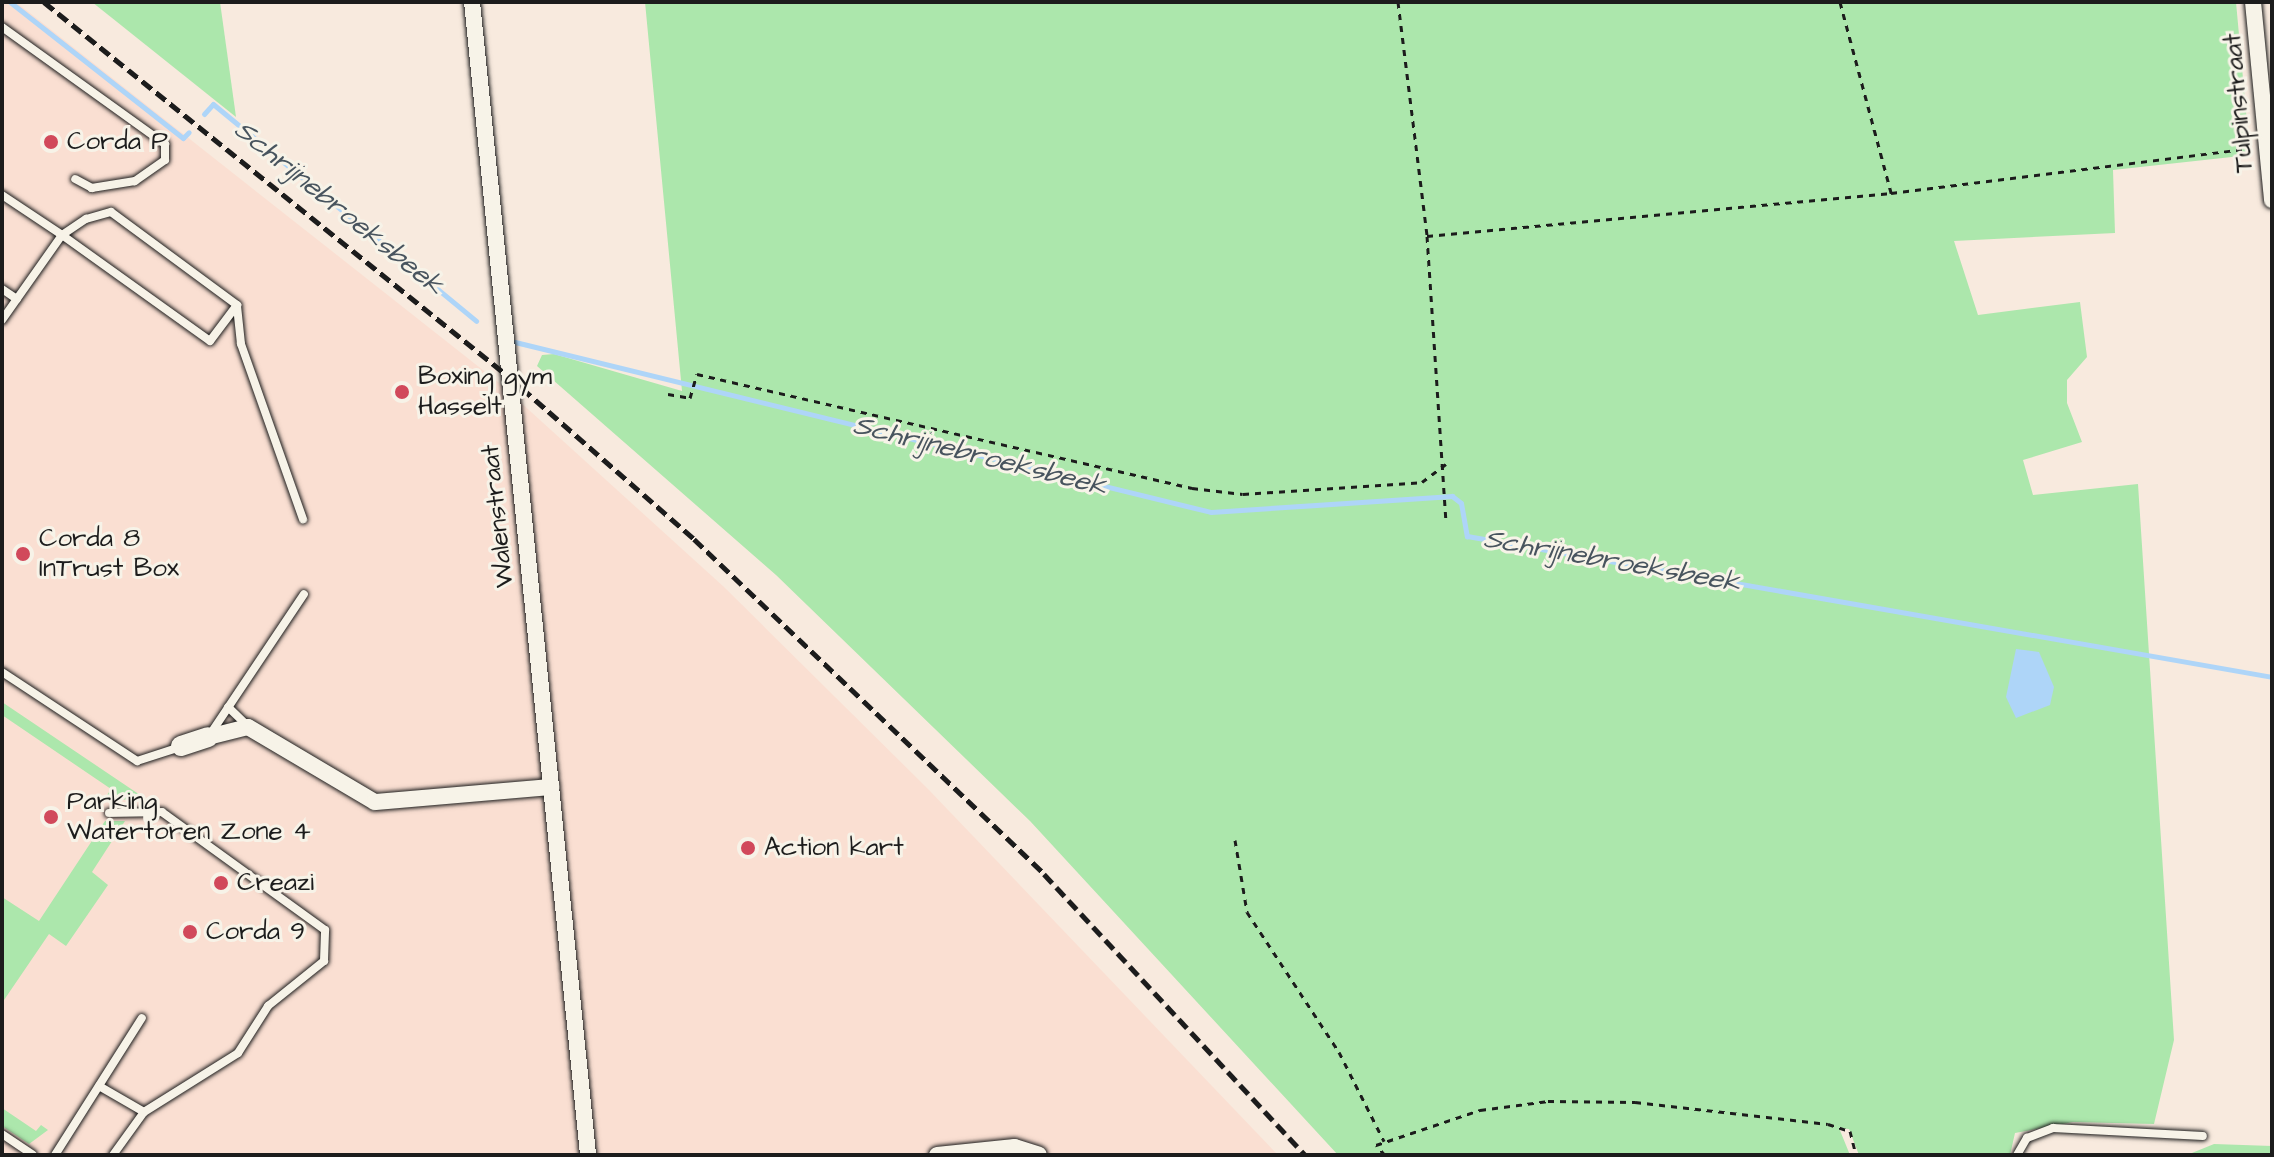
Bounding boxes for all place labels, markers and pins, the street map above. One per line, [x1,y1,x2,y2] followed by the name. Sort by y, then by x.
[67,126,168,158] place label: Corda P
[42,133,60,151] marker: Corda P
[418,361,552,422] place label: Boxing gym Hasselt
[393,383,411,401] marker: Boxing gym Hasselt
[39,523,179,584] place label: Corda 8 InTrust Box
[14,545,32,563] marker: Corda 8 InTrust Box
[67,786,311,848] place label: Parking Watertoren Zone 4
[42,808,60,826] marker: Parking Watertoren Zone 4
[764,832,904,864] place label: Action kart
[739,839,757,857] marker: Action kart
[237,867,314,899] place label: Creazi
[212,874,230,892] marker: Creazi
[206,916,305,948] place label: Corda 9
[181,923,199,941] marker: Corda 9

